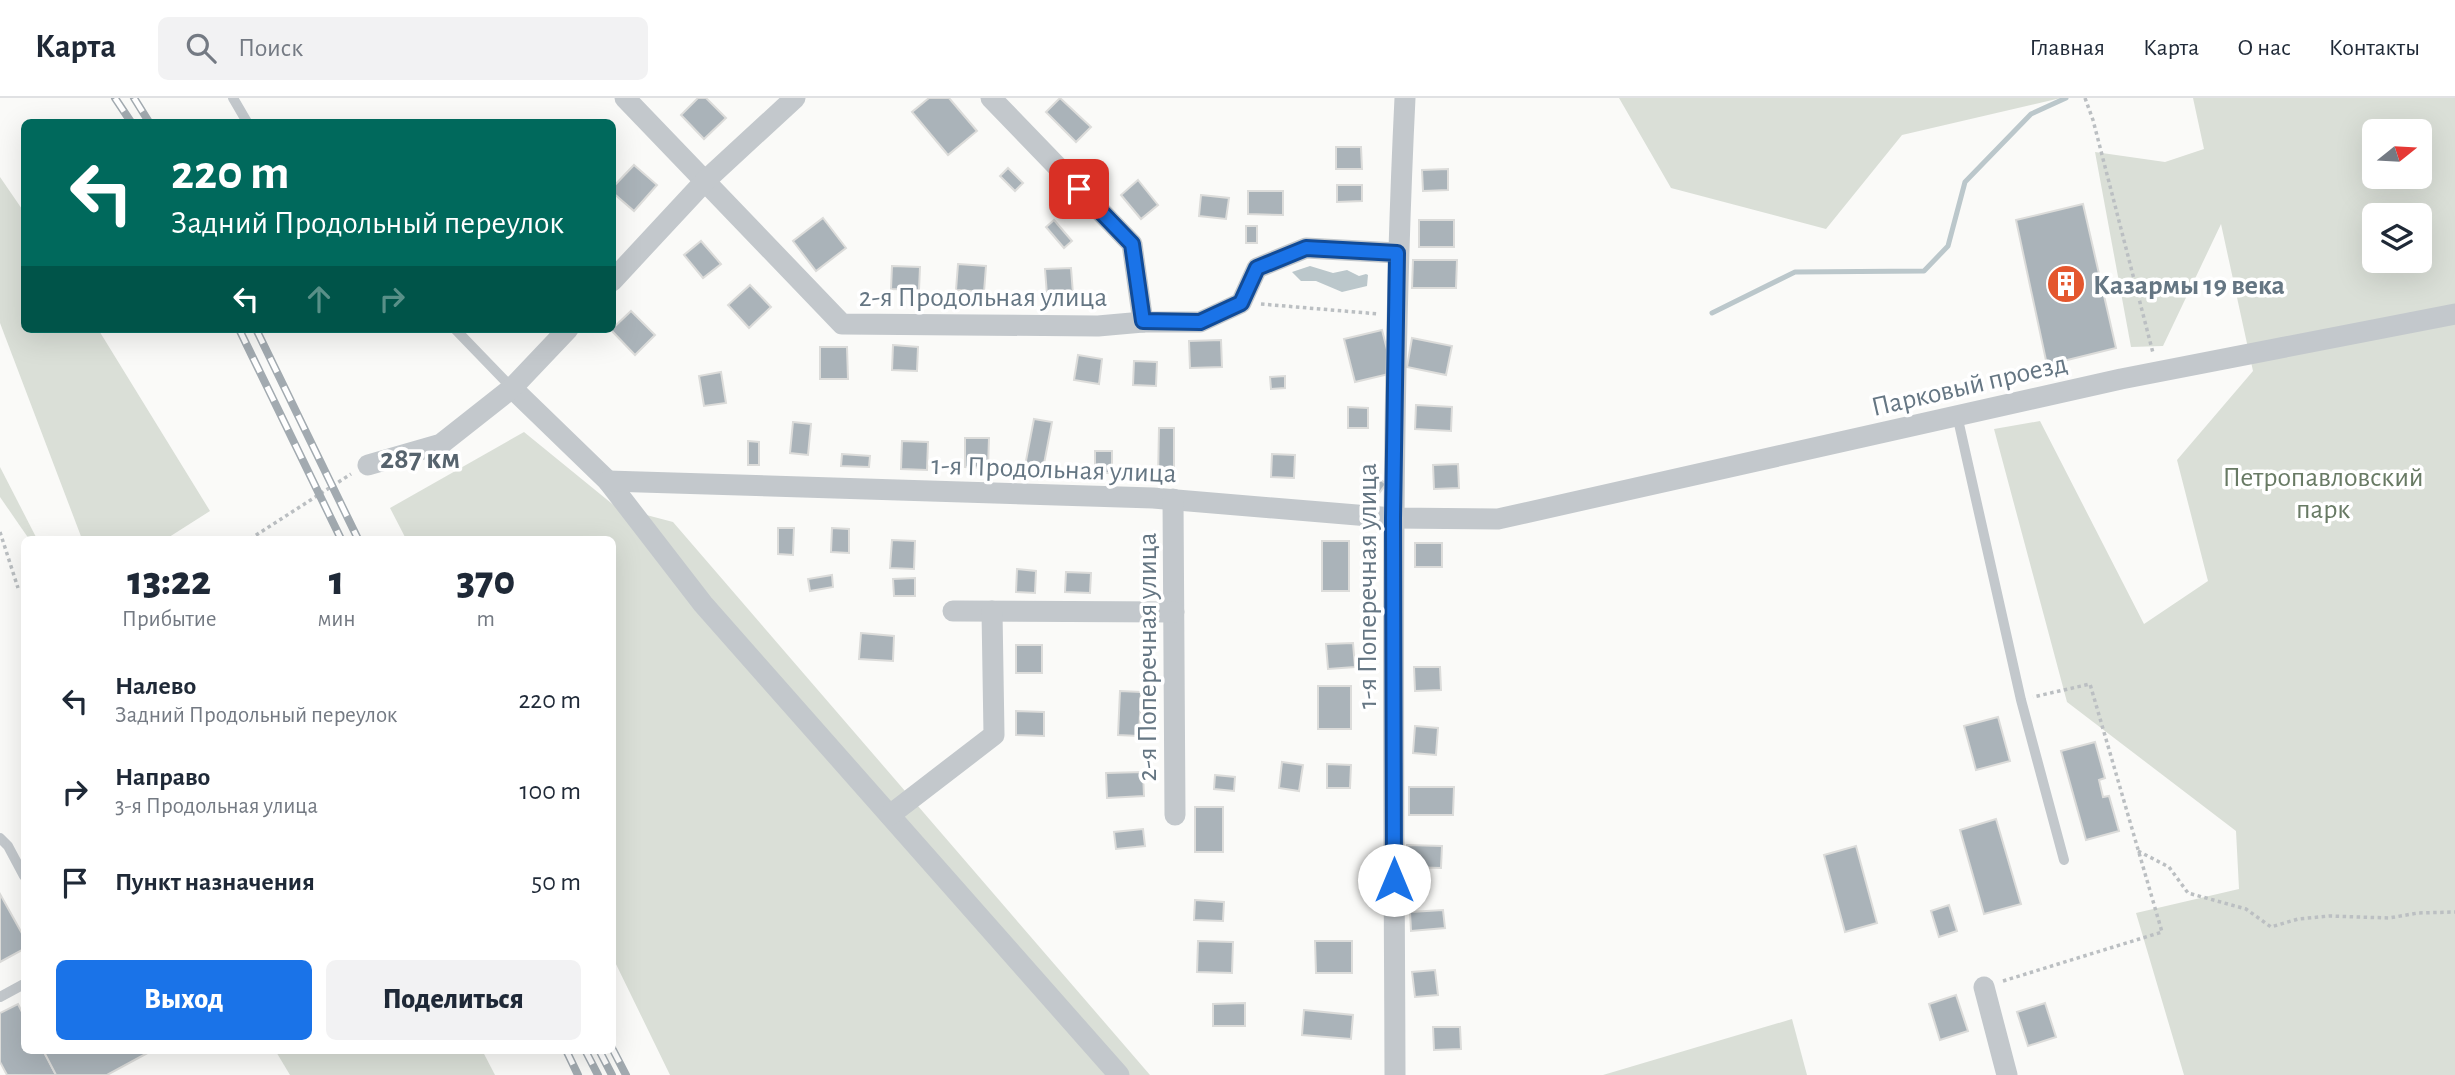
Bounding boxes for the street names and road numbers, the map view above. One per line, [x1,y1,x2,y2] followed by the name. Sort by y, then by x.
[859,284,1107,312] street label: 2-я Продольная улица
[1869,350,2070,422] street label: Парковый проезд
[931,452,1177,488] street label: 1-я Продольная улица
[1354,463,1382,709] street label: 1-я Поперечная улица
[1134,532,1162,782] street label: 2-я Поперечная улица

